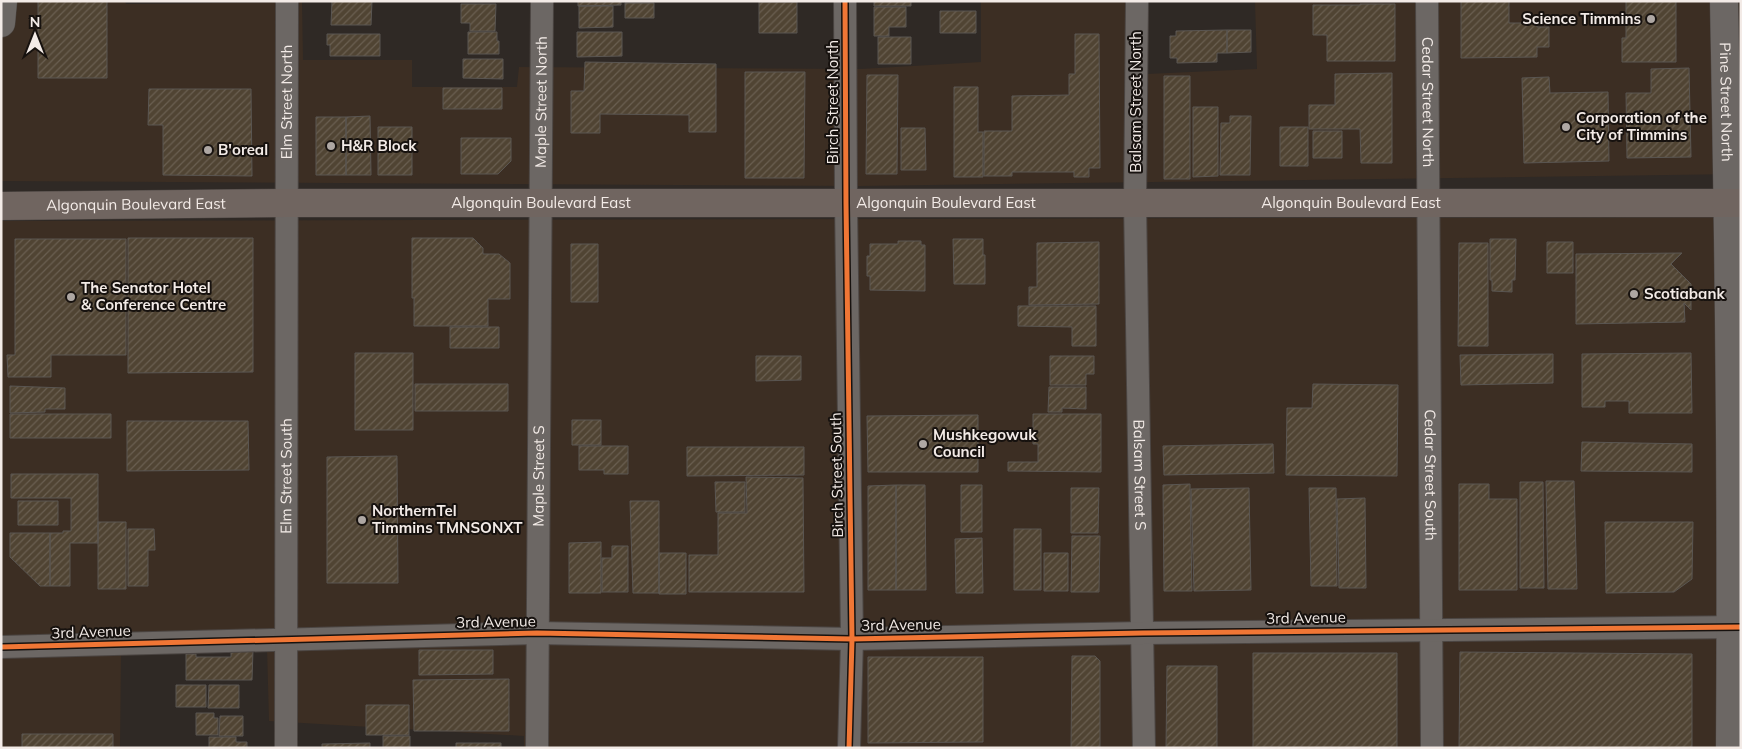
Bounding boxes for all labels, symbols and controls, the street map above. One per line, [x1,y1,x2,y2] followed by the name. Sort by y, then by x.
[1522,9,1641,28] place label: Science Timmins
[10,10,60,60] north arrow
[30,13,40,31] text: N
[1645,13,1657,25] marker: Science Timmins
[1126,31,1145,173] street label: Balsam Street North
[531,36,551,168] street label: Maple Street North
[1418,37,1438,167] street label: Cedar Street North
[823,40,842,164] street label: Birch Street North
[1716,42,1737,162] street label: Pine Street North
[277,45,296,159] street label: Elm Street North
[1576,108,1707,144] place label: Corporation of the City of Timmins
[1560,121,1572,133] marker: Corporation of the City of Timmins
[341,136,417,155] place label: H&R Block
[218,140,268,159] place label: B'oreal
[325,140,337,152] marker: H&R Block
[202,144,214,156] marker: B'oreal
[451,193,631,212] street label: Algonquin Boulevard East
[856,193,1036,212] street label: Algonquin Boulevard East
[1261,193,1441,212] street label: Algonquin Boulevard East
[46,194,226,215] street label: Algonquin Boulevard East
[81,278,226,314] place label: The Senator Hotel & Conference Centre
[1644,284,1725,303] place label: Scotiabank
[1628,288,1640,300] marker: Scotiabank
[65,291,77,303] marker: The Senator Hotel & Conference Centre
[1421,409,1441,541] street label: Cedar Street South
[826,412,847,538] street label: Birch Street South
[276,418,295,534] street label: Elm Street South
[1130,419,1150,531] street label: Balsam Street S
[528,425,548,527] street label: Maple Street S
[933,425,1037,461] place label: Mushkegowuk Council
[917,438,929,450] marker: Mushkegowuk Council
[372,501,523,537] place label: NorthernTel Timmins TMNSONXT
[356,514,368,526] marker: NorthernTel Timmins TMNSONXT
[1266,607,1346,628] street label: 3rd Avenue
[456,611,536,632] street label: 3rd Avenue
[861,614,941,635] street label: 3rd Avenue
[51,621,131,642] street label: 3rd Avenue

